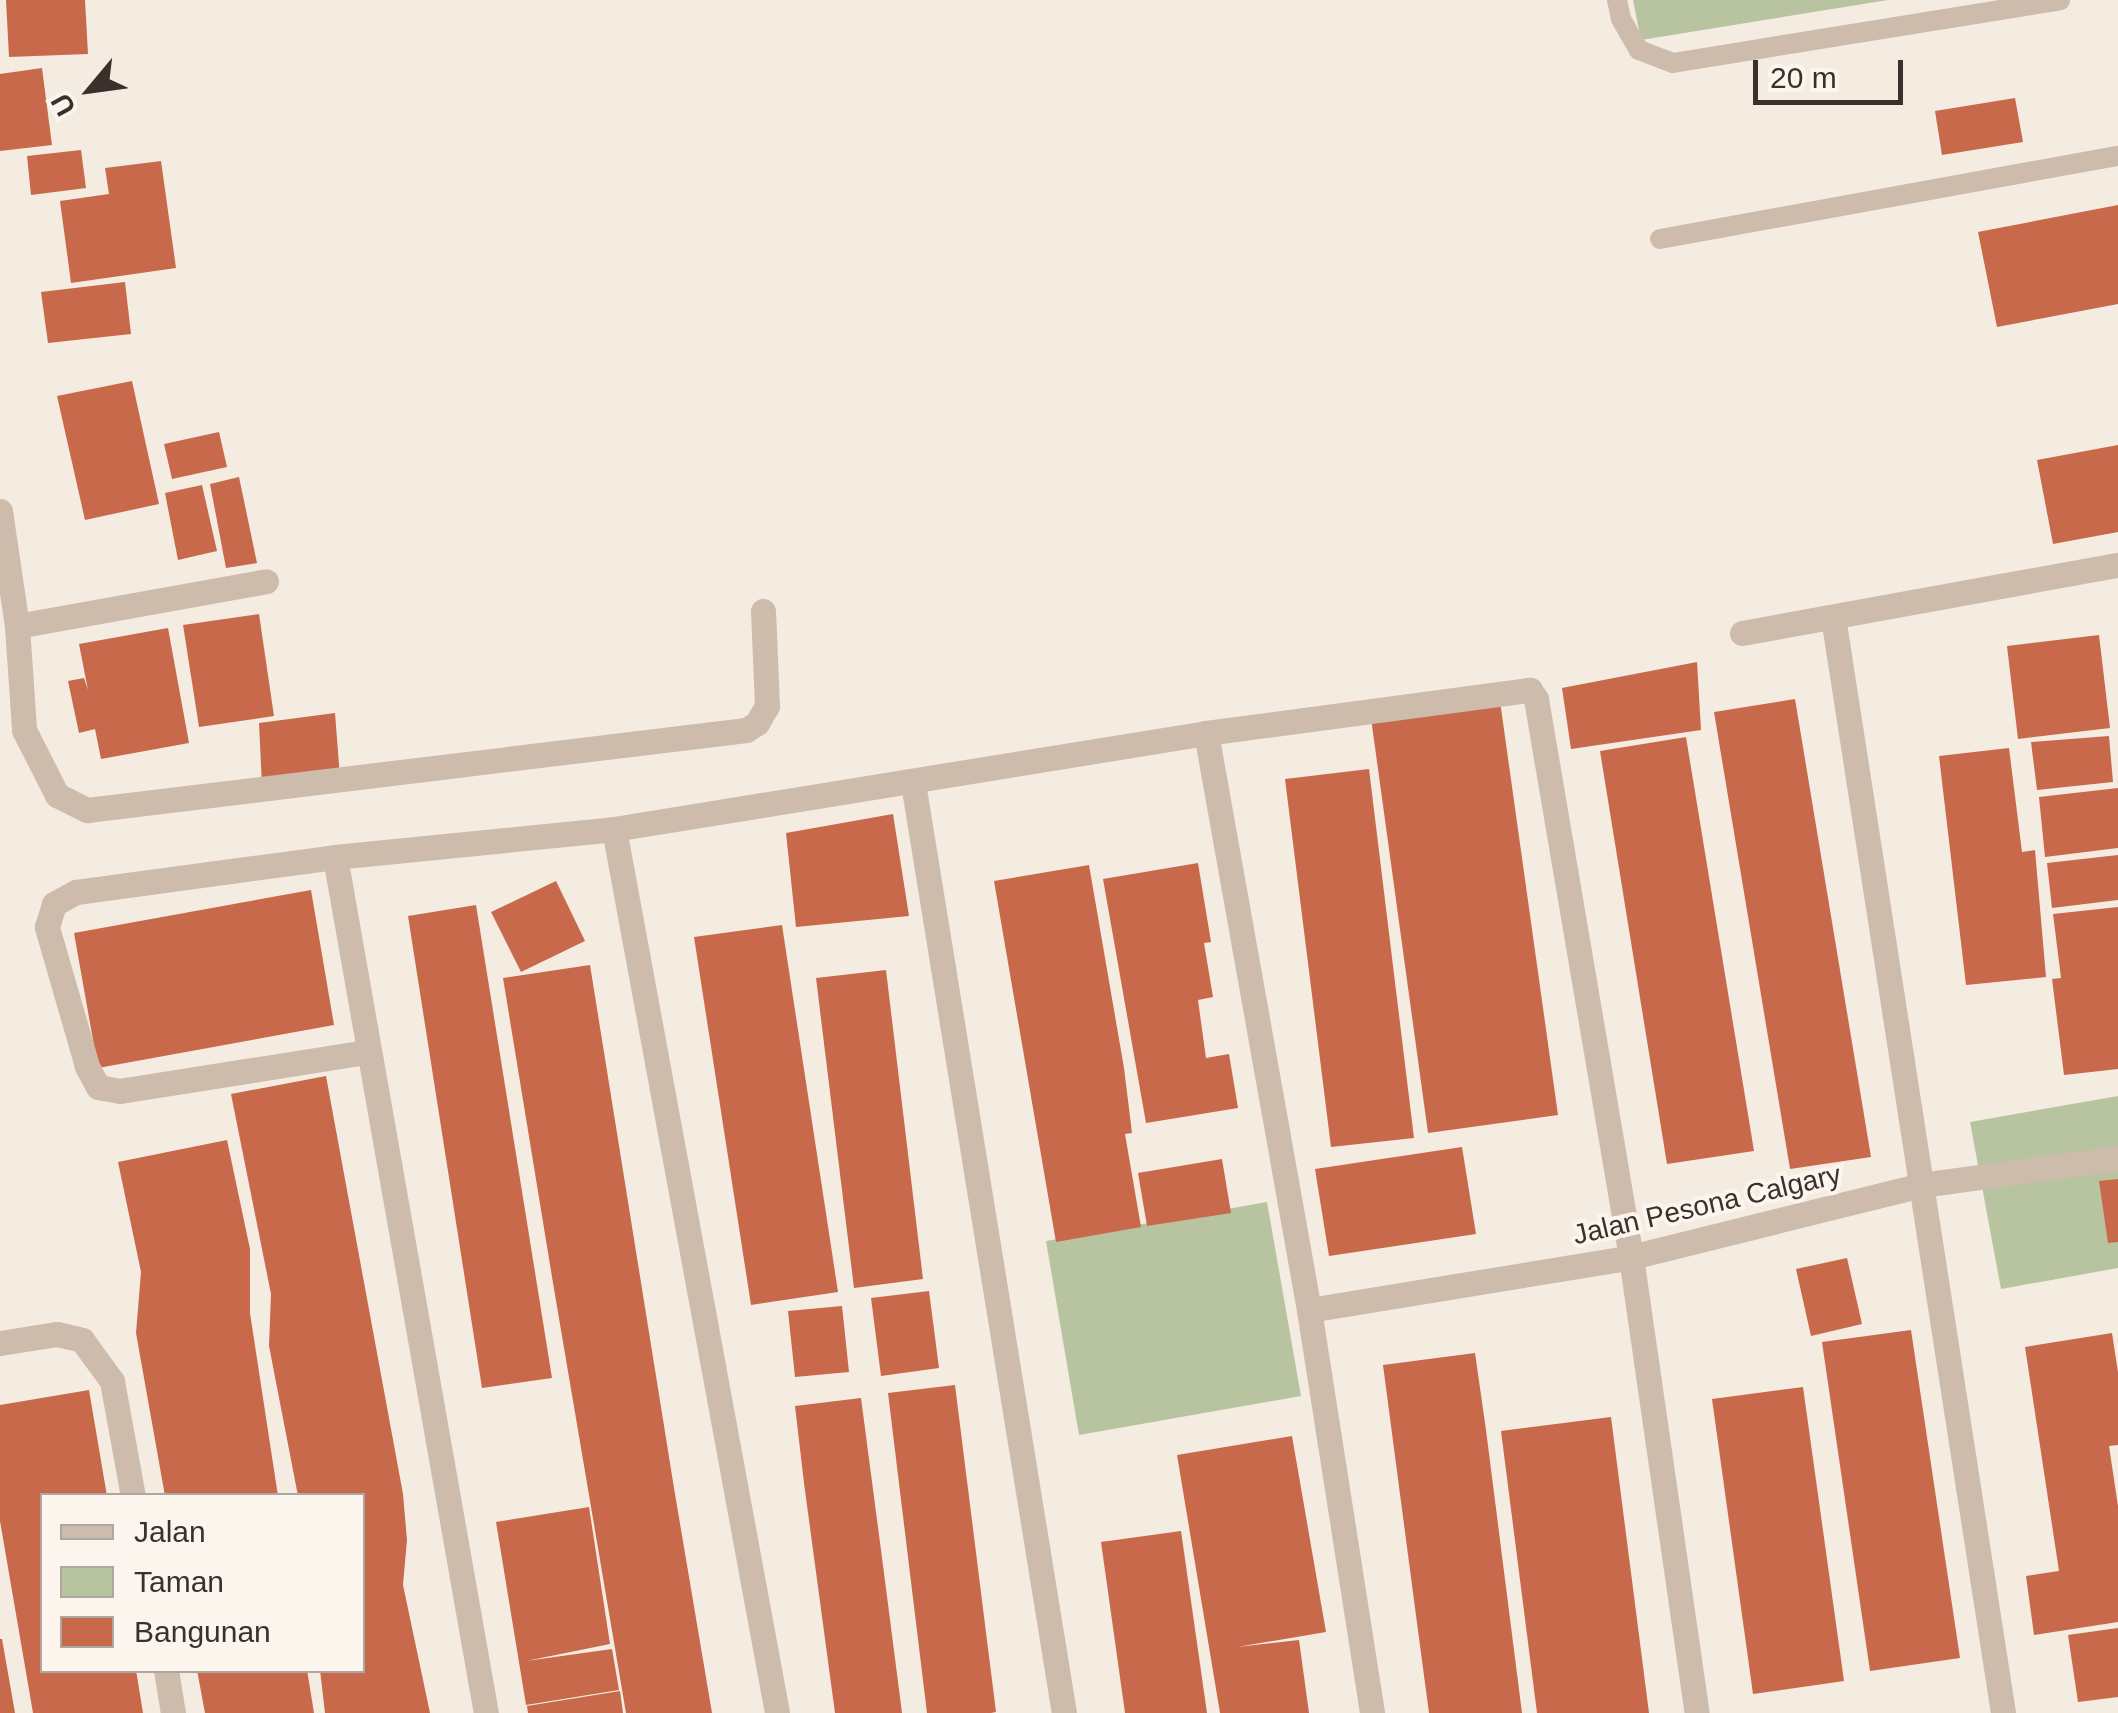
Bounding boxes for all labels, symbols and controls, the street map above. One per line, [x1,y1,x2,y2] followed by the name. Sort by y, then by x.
[40,40,140,140] north arrow
[1758,40,1908,102] scale bar
[1770,61,1837,94] text: 20 m
[45,88,82,121] text: U
[1570,1158,1844,1252] street label: Jalan Pesona Calgary
[40,1493,365,1673] legend
[134,1515,206,1548] text: Jalan
[134,1565,224,1598] text: Taman
[134,1615,271,1648] text: Bangunan

